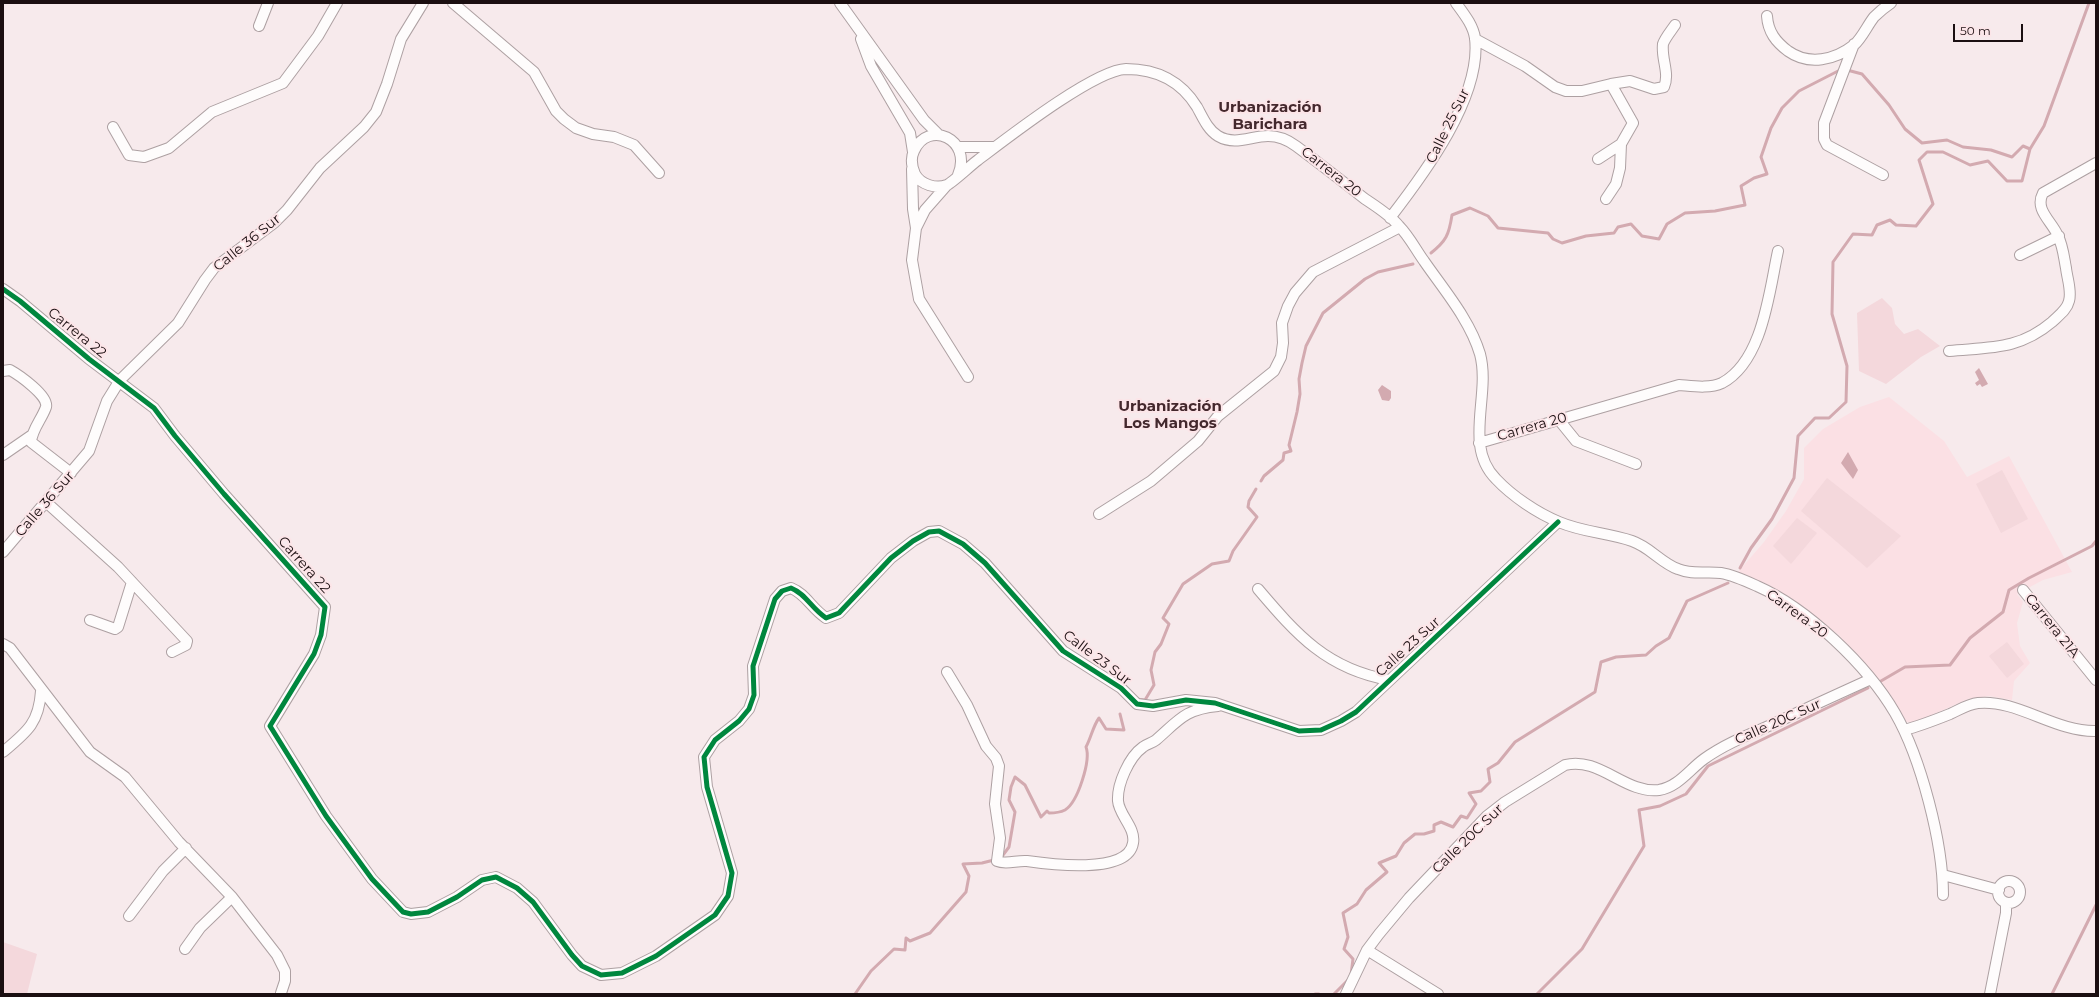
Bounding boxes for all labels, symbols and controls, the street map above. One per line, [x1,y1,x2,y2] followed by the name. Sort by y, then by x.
[1955,16,2025,42] scale bar
[1960,23,1991,38] text: 50 m
[1423,86,1473,166] street label: Calle 25 Sur
[1218,99,1322,134] district label: Urbanización Barichara
[1298,143,1364,201] street label: Carrera 20
[210,211,284,275] street label: Calle 36 Sur
[44,304,110,362] street label: Carrera 22
[1118,398,1222,433] district label: Urbanización Los Mangos
[1495,409,1569,445] street label: Carrera 20
[12,468,78,540] street label: Calle 36 Sur
[274,533,334,597] street label: Carrera 22
[1763,586,1831,642] street label: Carrera 20
[2021,591,2083,661] street label: Carrera 21A
[1372,614,1444,680] street label: Calle 23 Sur
[1060,627,1134,689] street label: Calle 23 Sur
[1732,696,1824,748] street label: Calle 20C Sur
[1429,801,1507,877] street label: Calle 20C Sur

